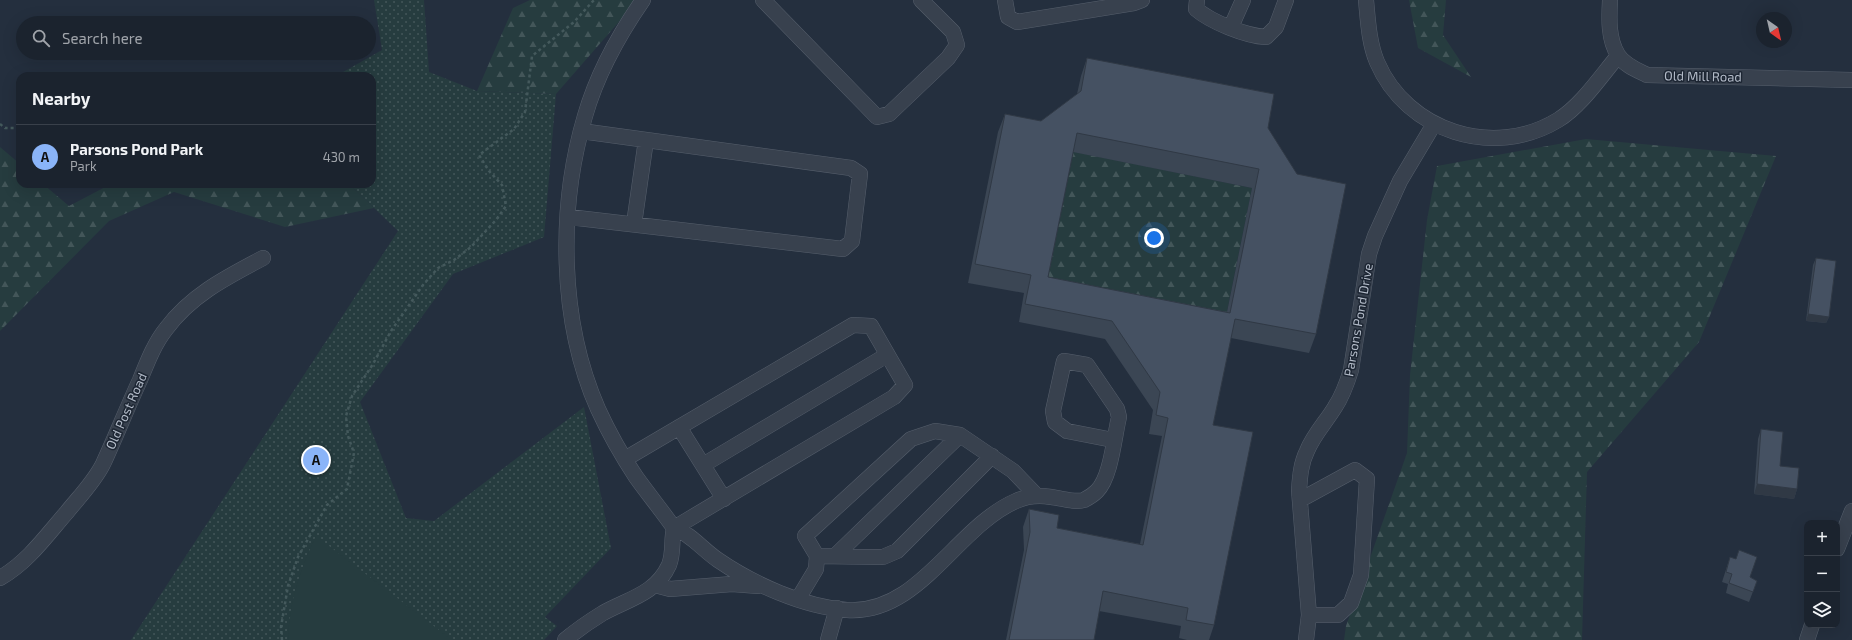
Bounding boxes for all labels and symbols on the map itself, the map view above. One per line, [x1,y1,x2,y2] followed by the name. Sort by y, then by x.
[1756,12,1792,48] north arrow
[1664,67,1742,85] street label: Old Mill Road
[1144,228,1164,248] your location
[1340,262,1376,378] street label: Parsons Pond Drive
[102,370,150,452] street label: Old Post Road
[303,445,329,475] pin: A

